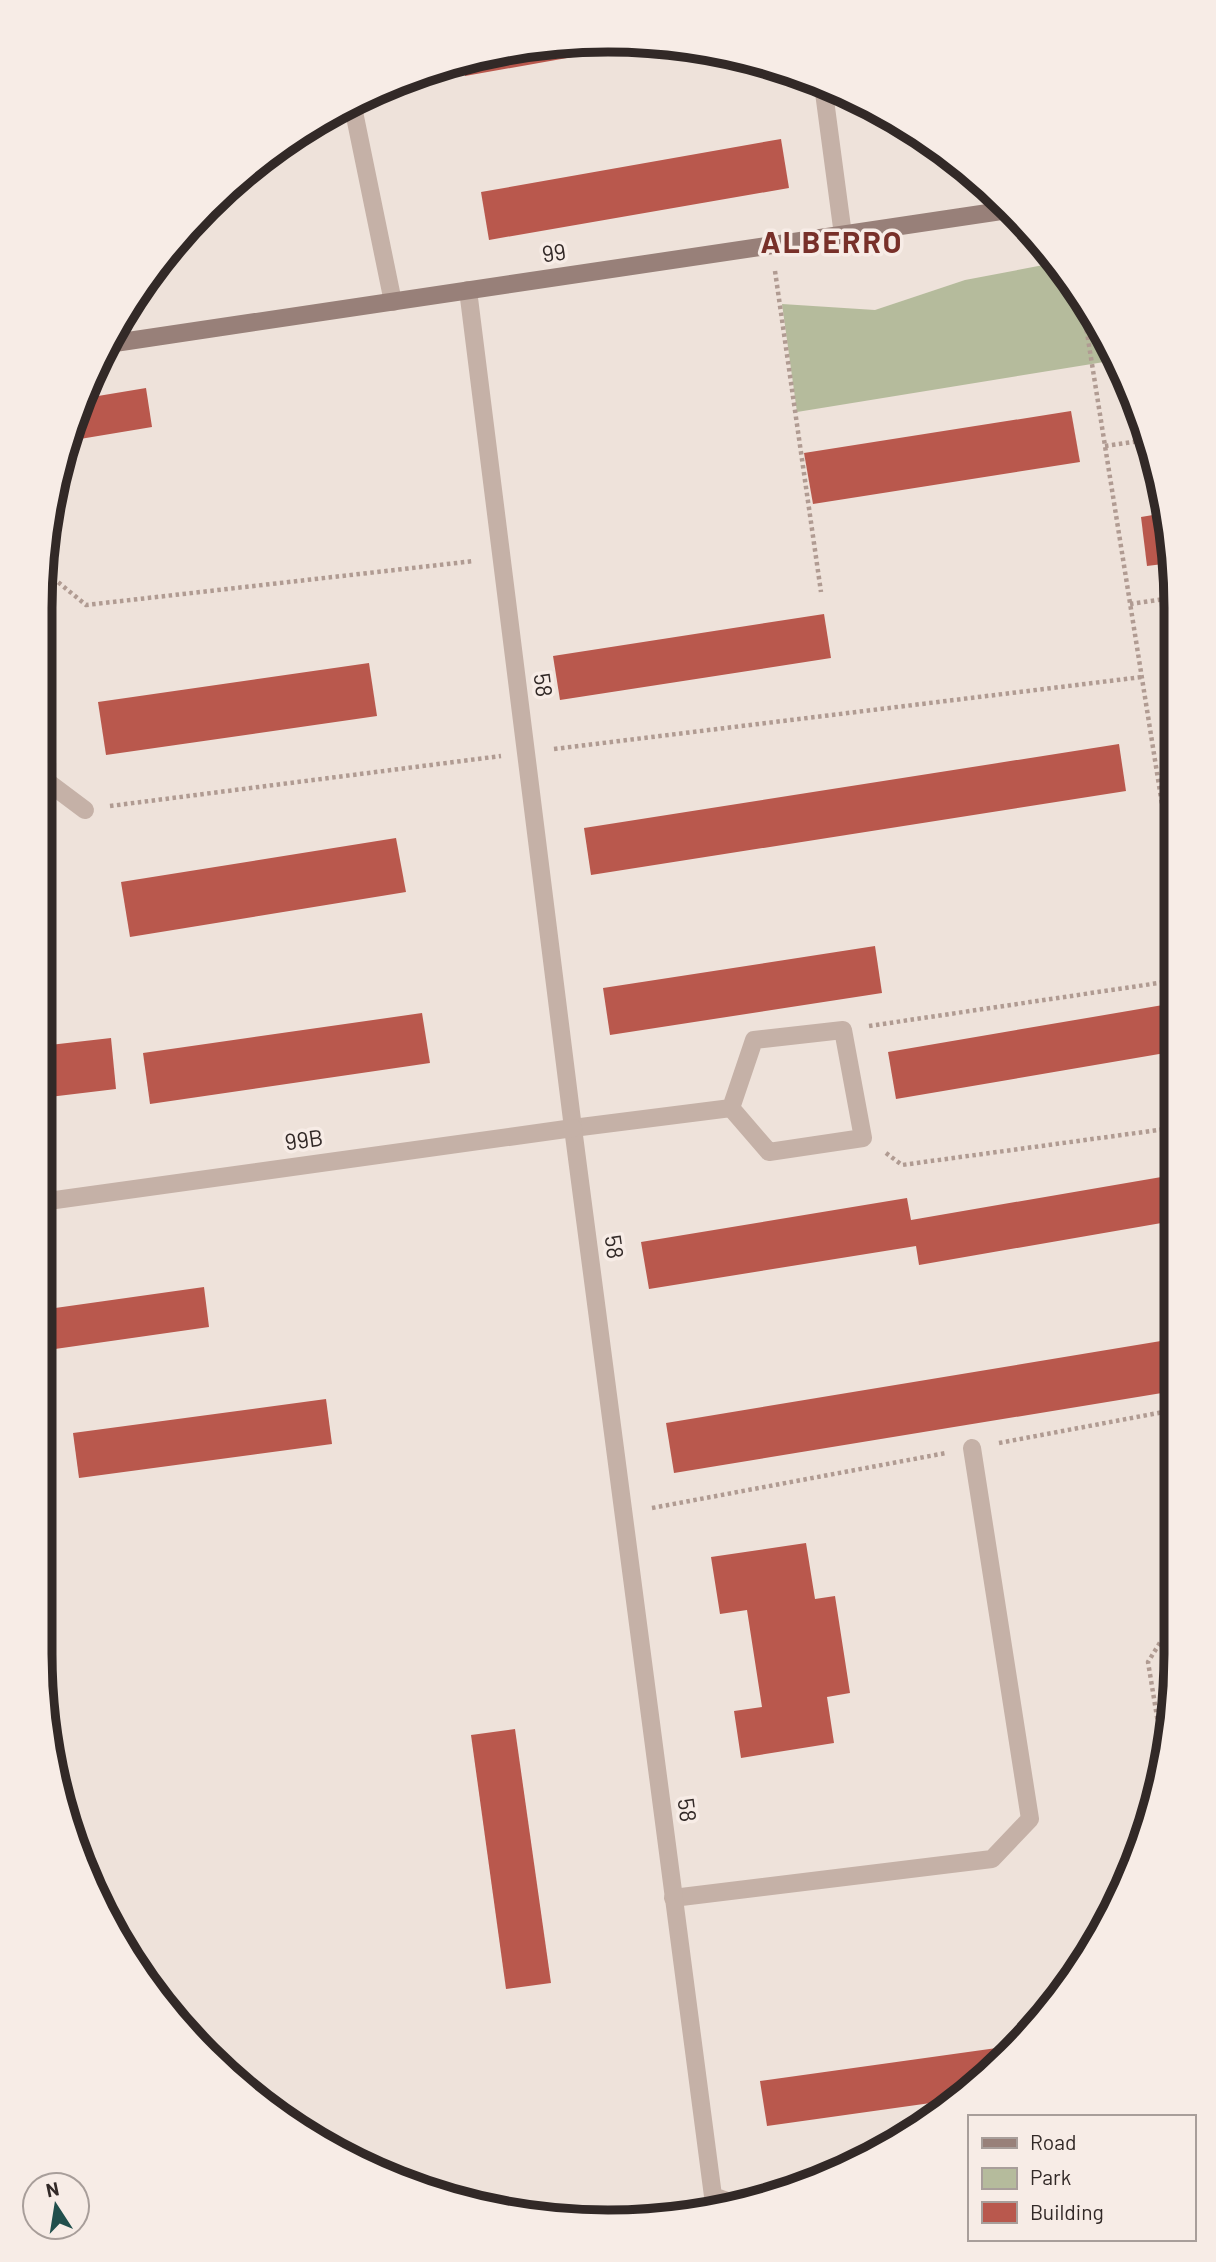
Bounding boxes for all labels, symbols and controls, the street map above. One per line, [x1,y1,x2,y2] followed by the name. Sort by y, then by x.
[761,223,903,259] district label: ALBERRO
[540,236,568,268] street label: 99
[529,671,559,698] street label: 58
[283,1122,325,1156] street label: 99B
[599,1233,631,1261] street label: 58
[673,1796,703,1823] street label: 58
[968,2115,1195,2241] legend
[1030,2129,1076,2154] text: Road
[1030,2164,1071,2189] text: Park
[21,2171,91,2241] north arrow
[44,2176,61,2201] text: N
[1030,2199,1104,2224] text: Building

